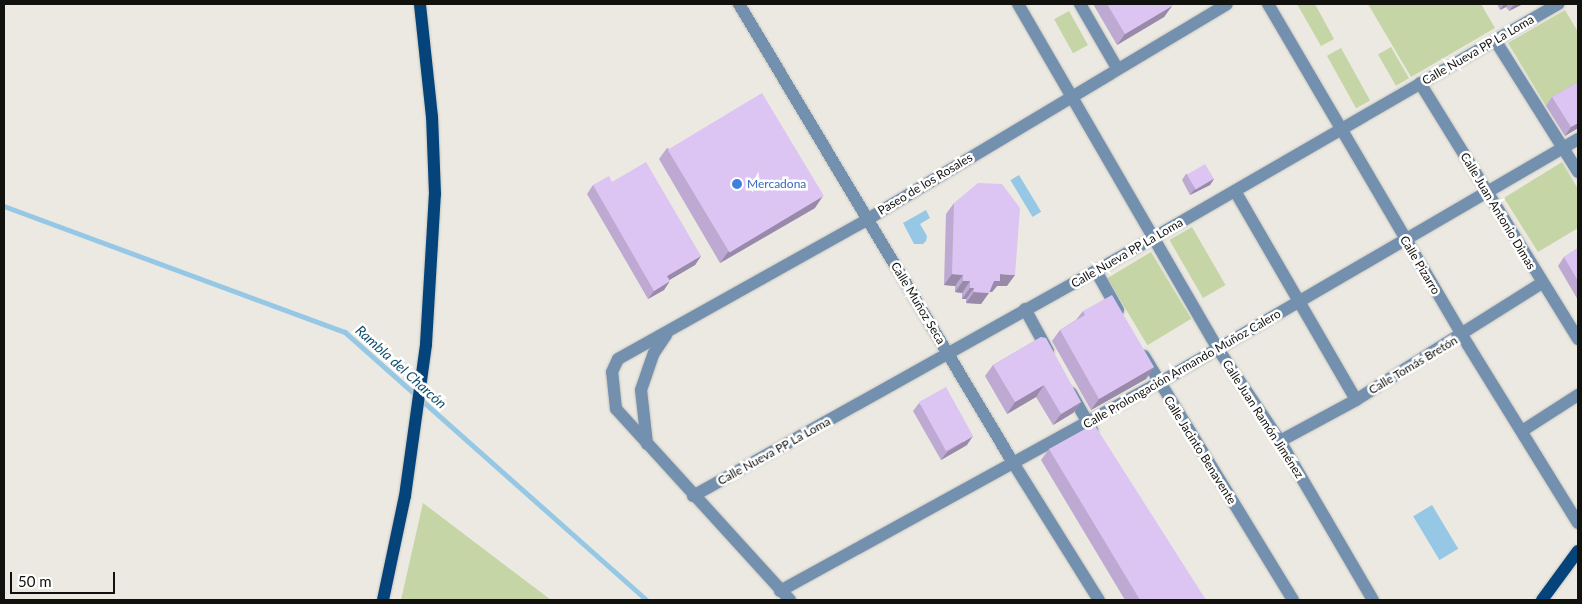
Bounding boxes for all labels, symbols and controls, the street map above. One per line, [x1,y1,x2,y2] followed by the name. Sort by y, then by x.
[1419,12,1537,88] street label: Calle Nueva PP La Loma
[875,150,975,218] street label: Paseo de los Rosales
[1457,150,1539,272] street label: Calle Juan Antonio Dimas
[747,177,806,191] place label: Mercadona
[731,178,743,190] marker: Mercadona
[1068,215,1186,291] street label: Calle Nueva PP La Loma
[1397,233,1443,297] street label: Calle Pizarro
[888,259,948,347] street label: Calle Muñoz Seca
[1081,306,1283,432] street label: Calle Prolongación Armando Muñoz Calero
[352,322,450,412] water label: Rambla del Charcón
[1366,333,1460,397] street label: Calle Tomás Bretón
[1219,357,1307,481] street label: Calle Juan Ramón Jiménez
[1161,393,1239,507] street label: Calle Jacinto Benavente
[715,414,833,488] street label: Calle Nueva PP La Loma
[12,562,118,594] scale bar
[18,572,52,590] text: 50 m

